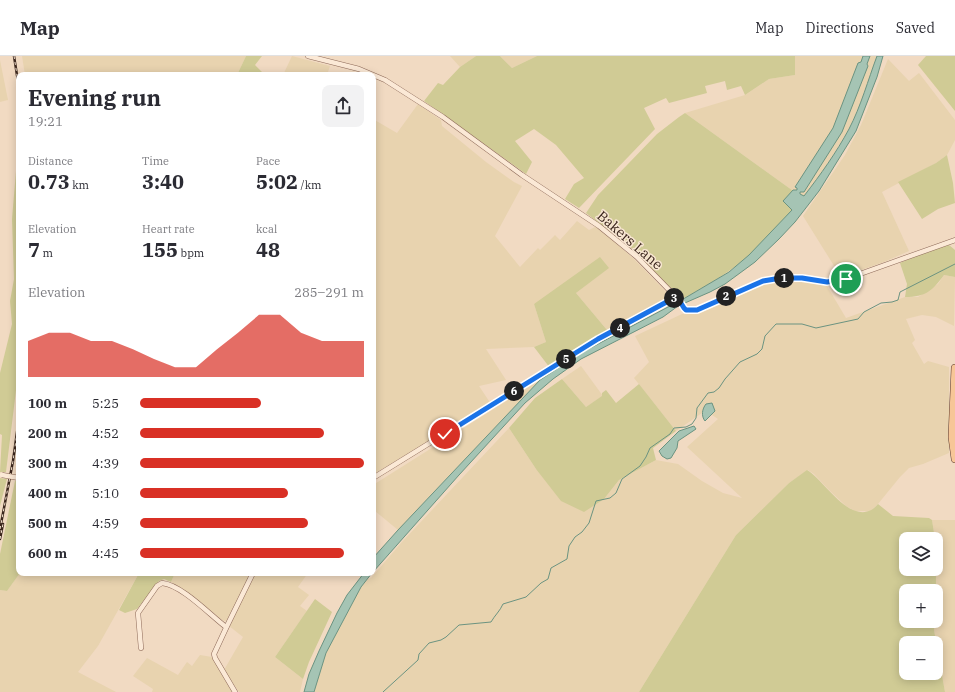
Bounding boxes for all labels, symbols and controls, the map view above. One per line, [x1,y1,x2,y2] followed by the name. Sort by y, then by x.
[20,16,60,40] text: Map
[755,19,784,37] text: Map
[806,19,874,37] text: Directions
[896,19,935,37] text: Saved
[28,83,161,112] text: Evening run
[322,85,364,127] button: share
[28,113,63,130] text: 19:21
[28,154,73,168] text: Distance
[142,154,169,168] text: Time
[256,154,280,168] text: Pace
[28,168,70,195] text: 0.73
[142,168,184,195] text: 3:40
[256,168,298,195] text: 5:02
[70,178,89,192] text: km
[298,178,322,192] text: /km
[593,207,667,273] street label: Bakers Lane
[28,222,76,236] text: Elevation
[142,222,195,236] text: Heart rate
[256,222,277,236] text: kcal
[28,236,40,263] text: 7
[142,236,178,263] text: 155
[256,236,280,263] text: 48
[40,246,53,260] text: m
[178,246,204,260] text: bpm
[829,262,863,296] pin
[774,268,794,288] pin: 1
[835,268,857,290] icon: arrive
[781,271,787,285] text: 1
[28,284,85,301] text: Elevation
[294,284,364,301] text: 285–291 m
[716,286,736,306] pin: 2
[664,288,684,308] pin: 3
[723,289,729,303] text: 2
[671,291,677,305] text: 3
[610,318,630,338] pin: 4
[617,321,623,335] text: 4
[556,349,576,369] pin: 5
[563,352,569,366] text: 5
[504,381,524,401] pin: 6
[511,384,517,398] text: 6
[28,395,67,412] text: 100 m
[92,395,119,412] text: 5:25
[428,417,462,451] pin
[434,423,456,445] icon: check
[28,425,67,442] text: 200 m
[92,425,119,442] text: 4:52
[28,455,67,472] text: 300 m
[92,455,119,472] text: 4:39
[28,485,67,502] text: 400 m
[92,485,119,502] text: 5:10
[28,515,67,532] text: 500 m
[92,515,119,532] text: 4:59
[899,532,943,680] map controls
[899,532,943,576] button: layers
[28,545,67,562] text: 600 m
[92,545,119,562] text: 4:45
[899,584,943,628] button: +
[899,636,943,680] button: −

